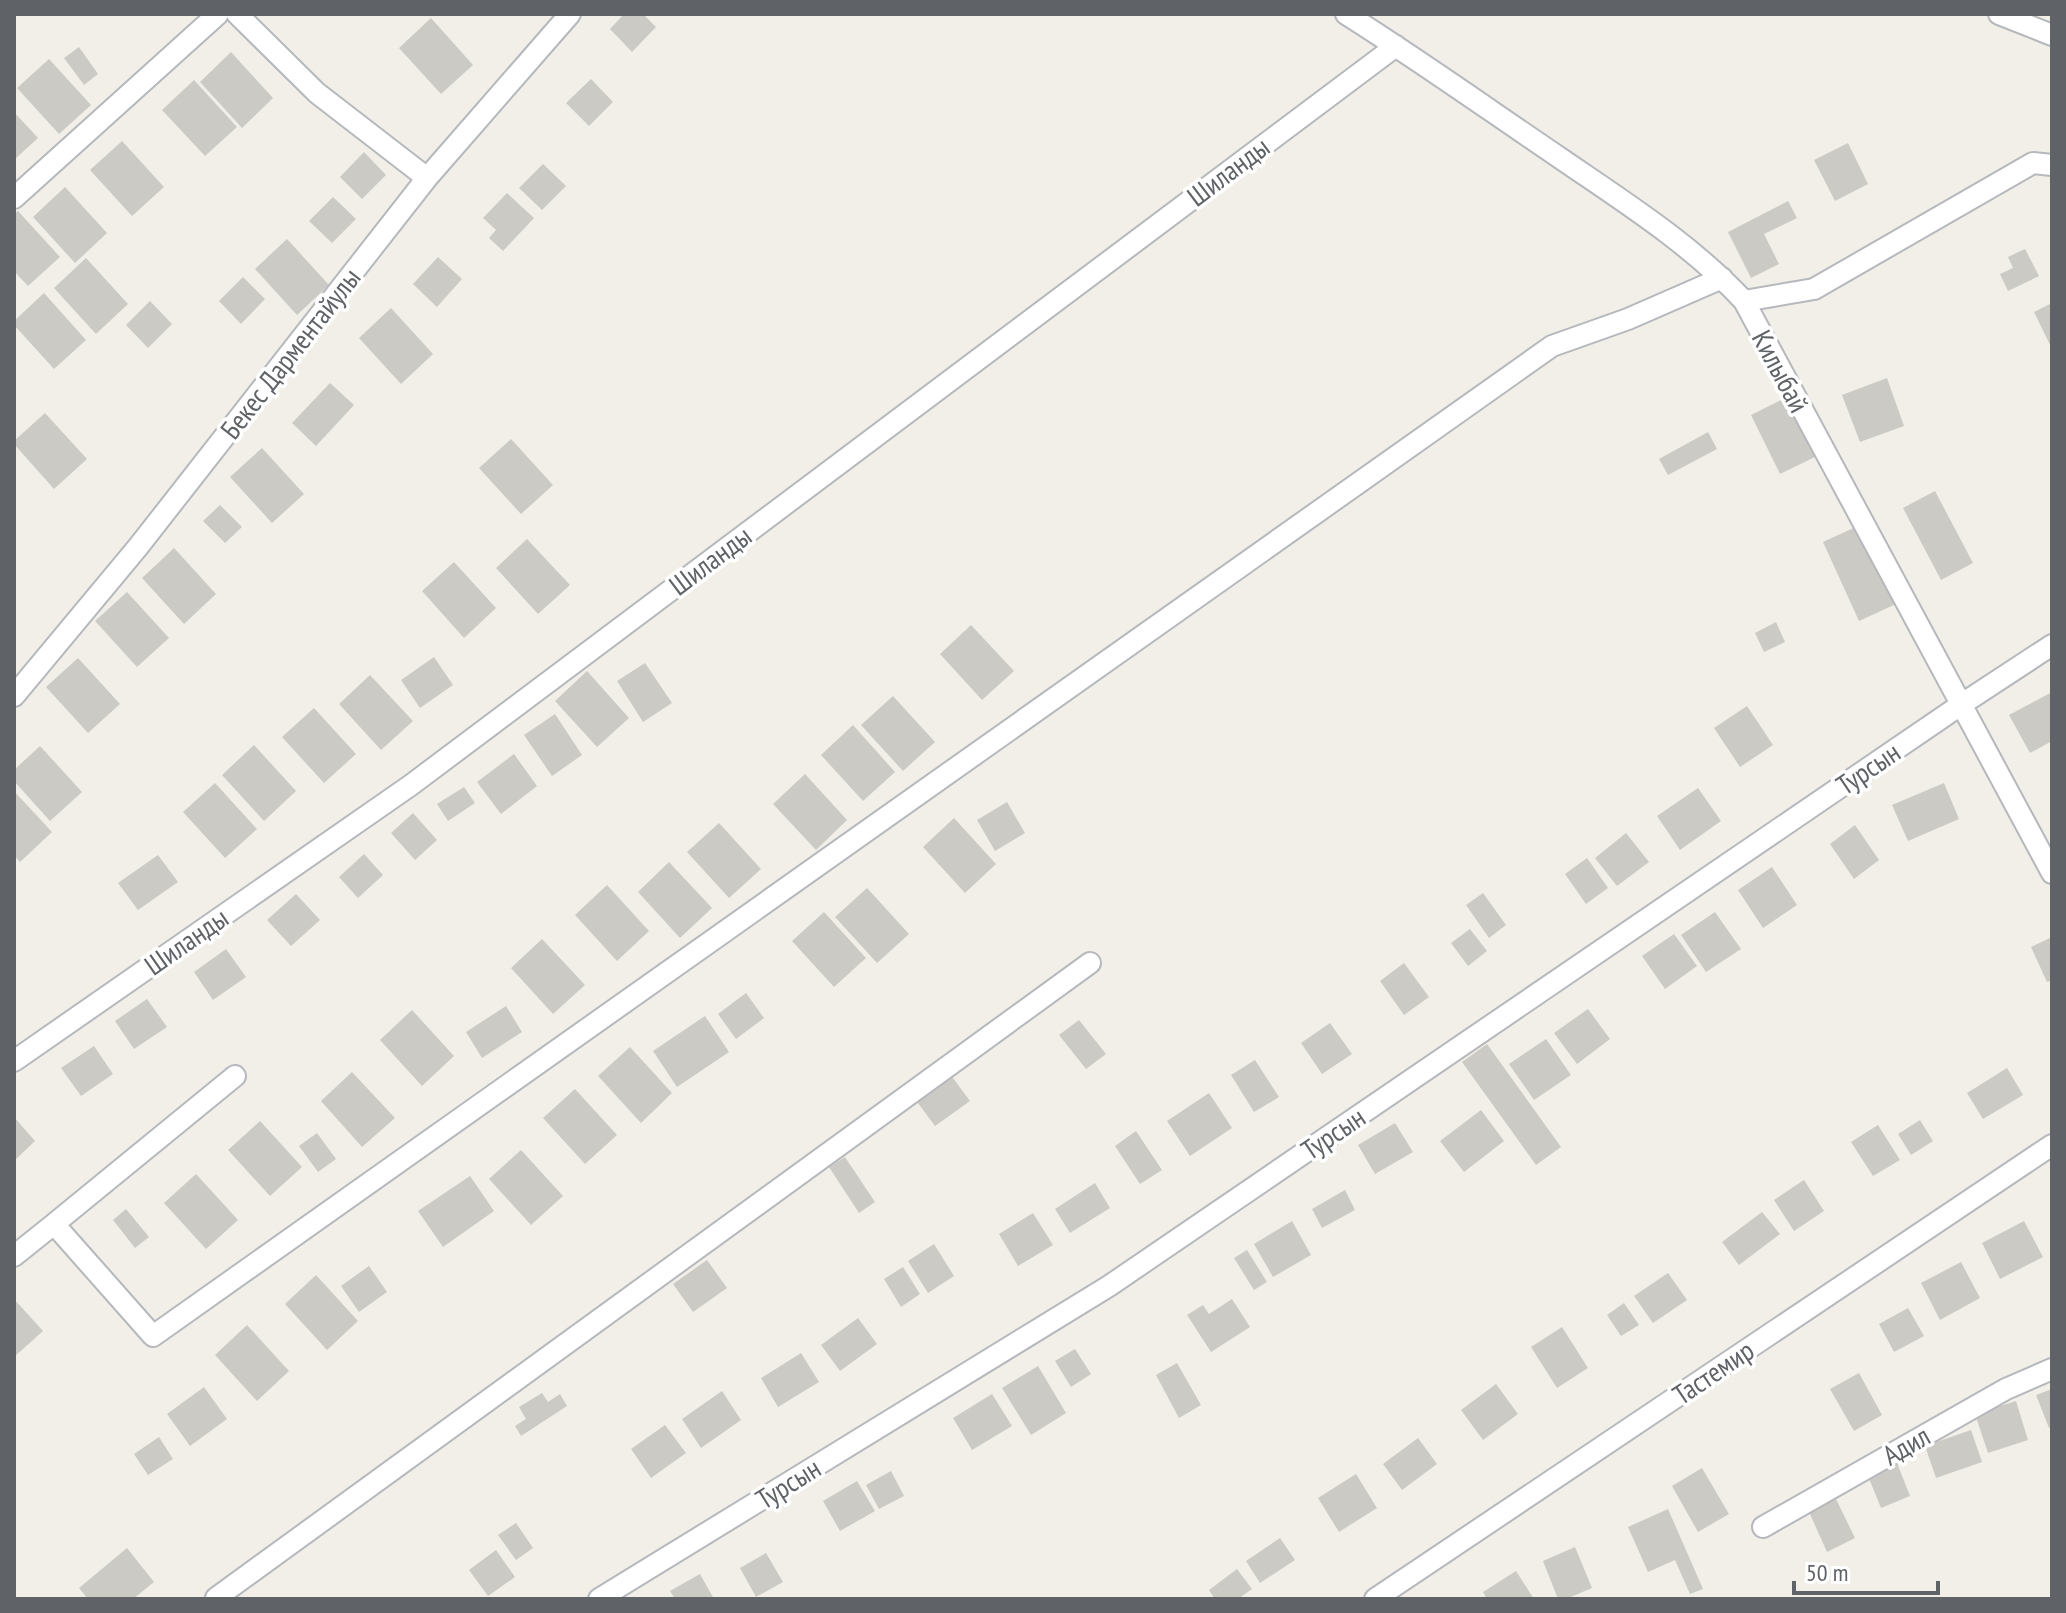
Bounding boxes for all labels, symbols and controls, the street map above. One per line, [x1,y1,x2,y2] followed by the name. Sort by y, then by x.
[1179,128,1277,214] street label: Шиланды
[212,260,368,446] street label: Бекес Дарментайулы
[1744,323,1818,419] street label: Килыбай
[661,517,759,603] street label: Шиланды
[1829,733,1907,803] street label: Турсын
[137,899,235,983] street label: Шиланды
[1294,1098,1372,1168] street label: Турсын
[1665,1331,1761,1413] street label: Тастемир
[1876,1417,1936,1473] street label: Адил
[749,1449,827,1517] street label: Турсын
[1794,1545,1938,1595] scale bar
[1806,1557,1848,1588] text: 50 m

